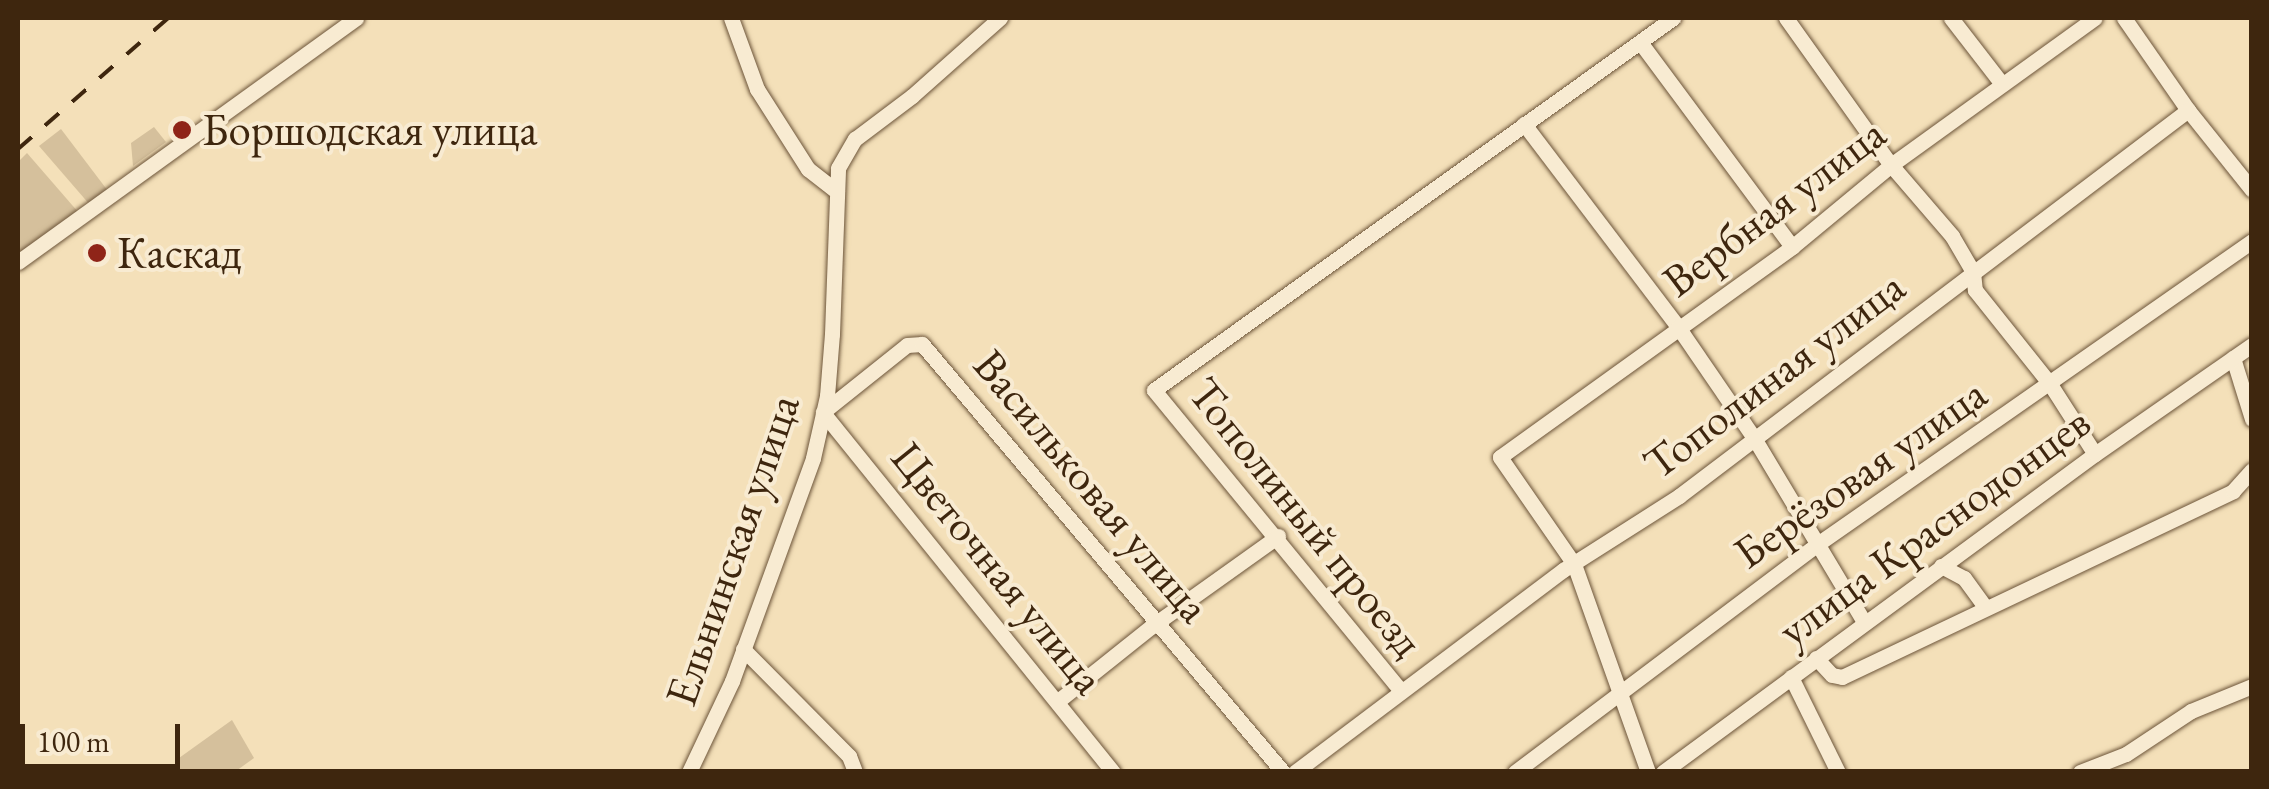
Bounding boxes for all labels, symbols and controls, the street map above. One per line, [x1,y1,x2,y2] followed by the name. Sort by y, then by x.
[202,103,537,157] place label: Боршодская улица
[1652,106,1896,308] street label: Вербная улица
[171,119,193,141] marker: Боршодская улица
[117,226,242,280] place label: Каскад
[86,242,108,264] marker: Каскад
[1633,259,1915,491] street label: Тополиная улица
[962,339,1222,633] street label: Васильковая улица
[1723,366,1997,580] street label: Берёзовая улица
[1177,367,1435,667] street label: Тополиный проезд
[653,387,811,713] street label: Ельнинская улица
[1767,395,2101,657] street label: улица Краснодонцев
[880,431,1116,705] street label: Цветочная улица
[25,704,185,766] scale bar
[37,722,110,761] text: 100 m

